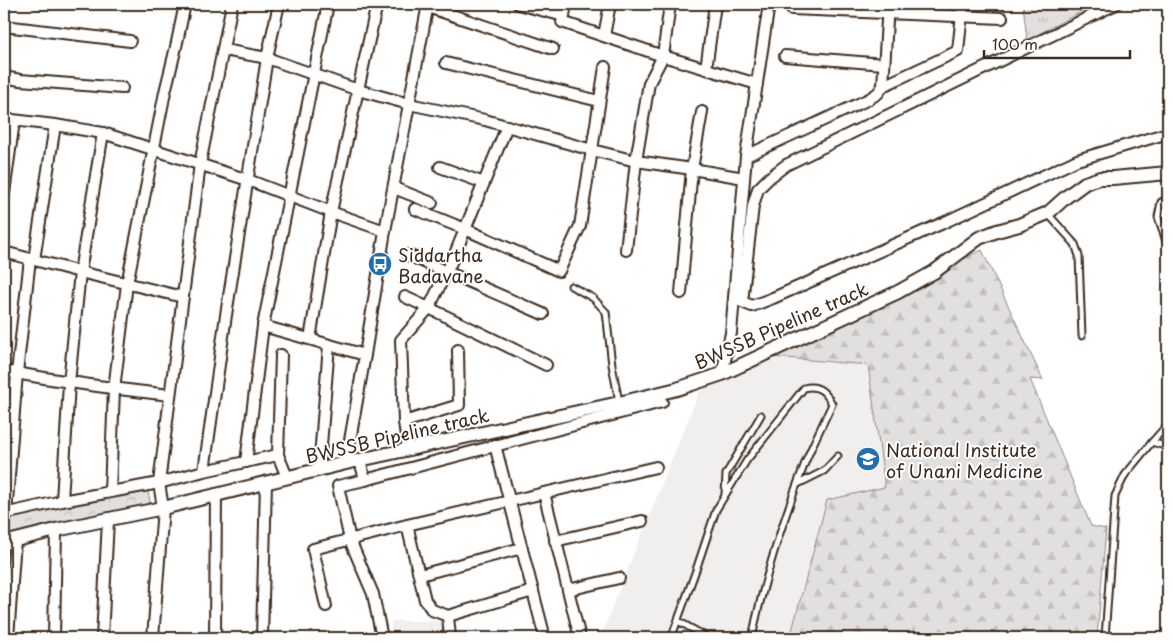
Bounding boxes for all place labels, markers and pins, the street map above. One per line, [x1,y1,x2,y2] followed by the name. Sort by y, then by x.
[398,241,484,289] place label: Siddartha Badavane
[367,251,393,277] bus stop icon: Siddartha Badavane
[886,436,1043,484] place label: National Institute of Unani Medicine
[855,446,881,472] school or university icon: National Institute of Unani Medicine

